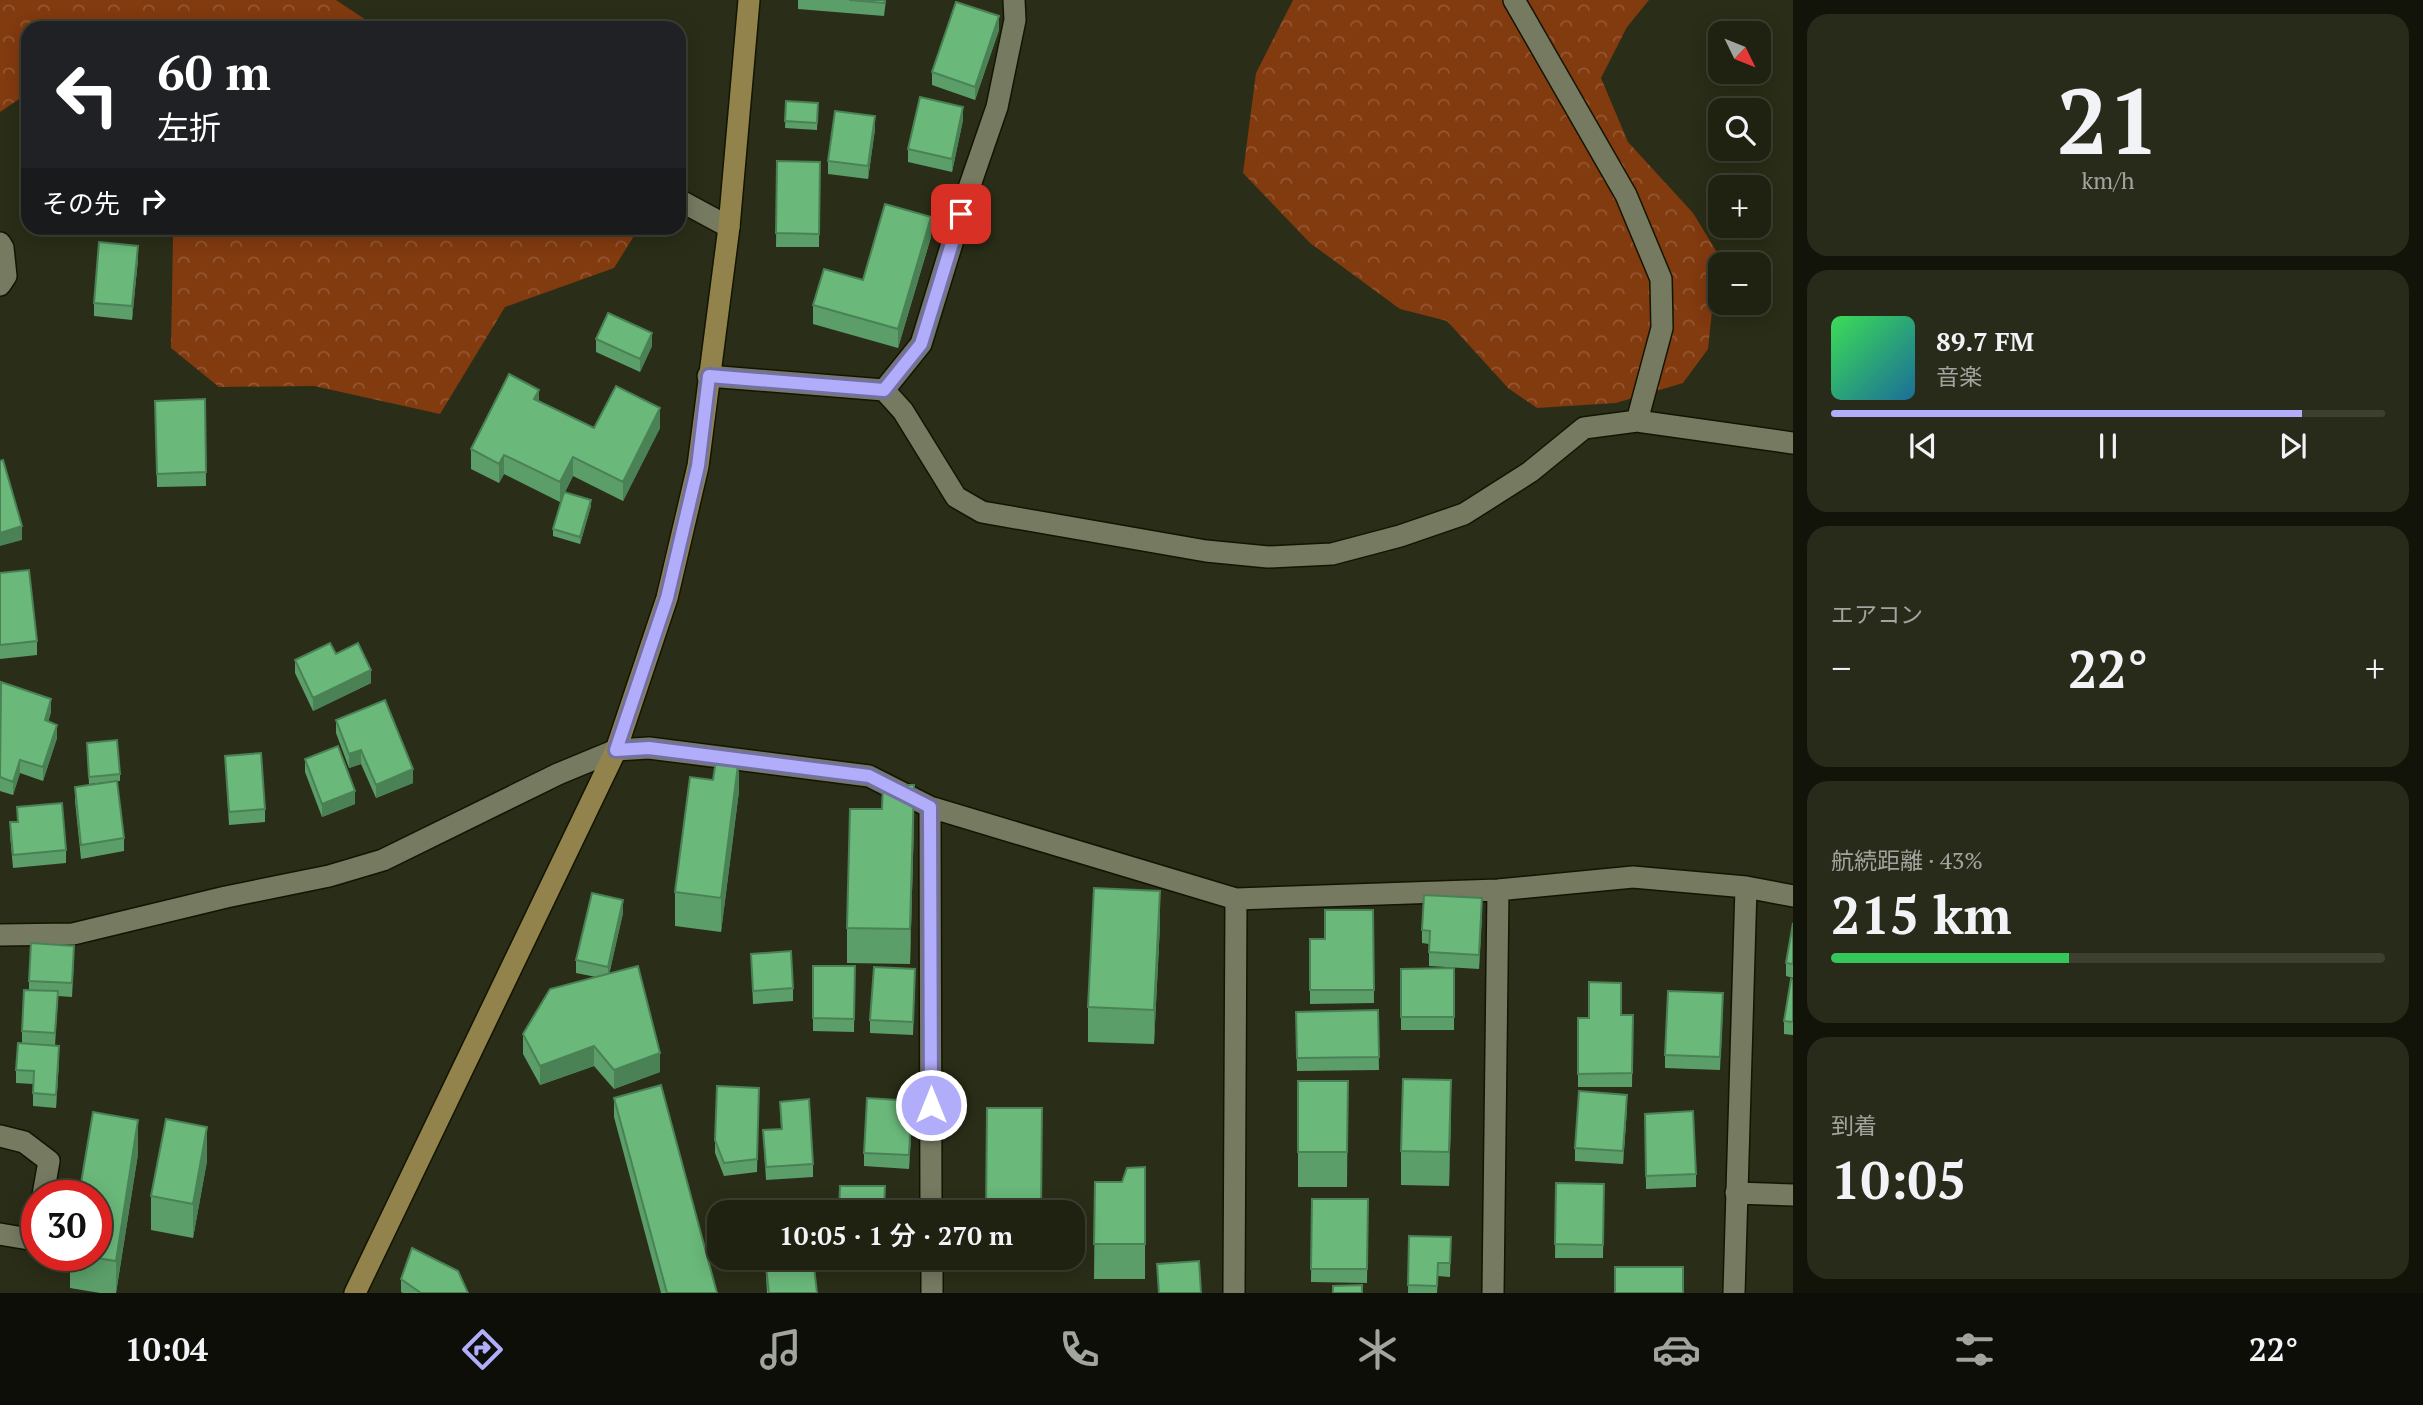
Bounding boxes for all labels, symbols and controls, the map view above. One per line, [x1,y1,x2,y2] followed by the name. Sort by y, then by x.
[1708,21,1771,84] north arrow
[1708,21,1771,315] map controls
[157,39,271,104] text: 60 m
[42,49,133,140] icon: left
[2057,59,2159,180] text: 21
[1708,98,1771,161] button: search
[157,106,221,148] text: 左折
[2081,165,2135,196] text: km/h
[1708,175,1771,238] button: +
[134,182,172,220] icon: right
[931,184,991,244] pin
[42,186,120,220] text: その先
[942,195,980,233] icon: arrive
[1708,252,1771,315] button: −
[1936,324,2034,358] text: 89.7 FM
[1936,361,1982,392] text: 音楽
[1904,427,1942,465] icon: previous
[2089,427,2127,465] icon: pause
[2274,427,2312,465] icon: next
[1831,599,1923,630] text: エアコン
[2068,634,2148,703] text: 22°
[1831,643,1851,693] text: −
[2365,643,2385,693] text: +
[1831,845,1983,876] text: 航続距離 · 43%
[1831,880,2012,949] text: 215 km
[894,1068,968,1142] position arrow
[1831,1110,1877,1141] text: 到着
[1831,1145,1966,1214] text: 10:05
[21,1180,112,1271] speed limit sign: 30
[779,1218,1013,1252] text: 10:05 · 1 分 · 270 m
[458,1325,507,1374] icon: directions
[756,1325,805,1374] icon: music
[1055,1325,1104,1374] icon: phone
[1353,1325,1402,1374] icon: climate
[1652,1325,1701,1374] icon: car
[1950,1325,1999,1374] icon: filters
[125,1328,208,1370] text: 10:04
[2249,1328,2298,1370] text: 22°

